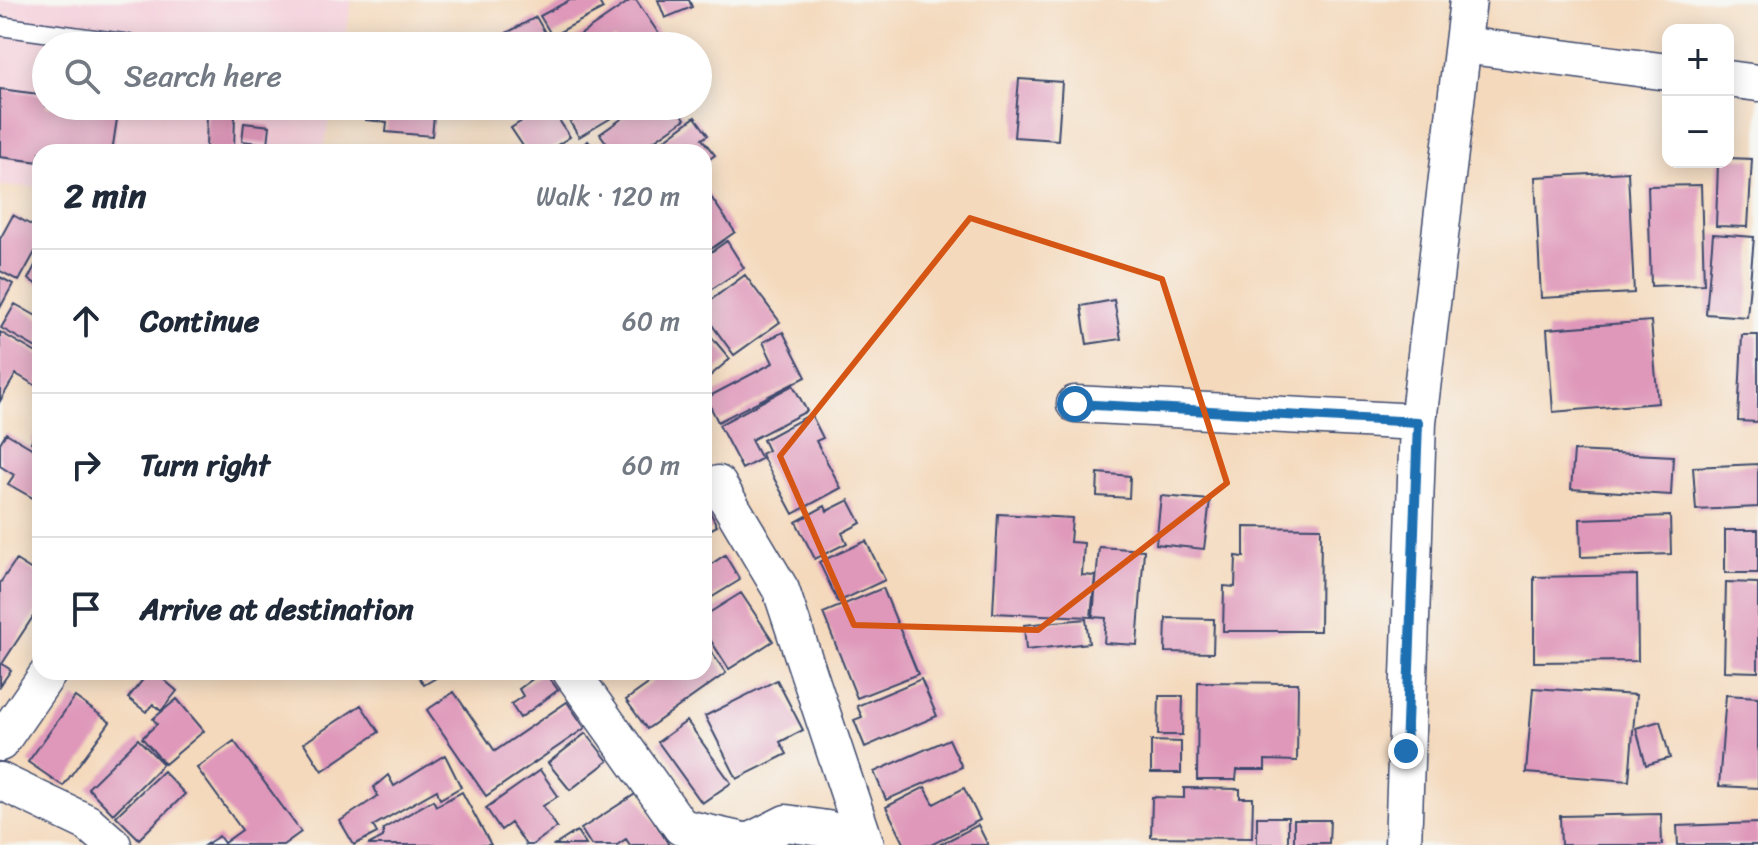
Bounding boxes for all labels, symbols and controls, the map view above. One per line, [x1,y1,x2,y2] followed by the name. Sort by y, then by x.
[1662,24,1734,168] map controls
[1662,24,1734,96] button: +
[32,32,712,120] search box
[124,49,282,103] text: Search here
[60,54,104,98] icon: search
[1662,96,1734,168] button: −
[64,166,146,226] text: 2 min
[536,173,680,219] text: Walk · 120 m
[140,294,259,348] text: Continue
[622,298,680,344] text: 60 m
[64,299,108,343] icon: ahead
[1057,386,1093,422] route start
[140,438,270,492] text: Turn right
[622,442,680,488] text: 60 m
[64,443,108,487] icon: right
[140,582,414,636] text: Arrive at destination
[64,587,108,631] icon: arrive
[1388,733,1424,769] route end

